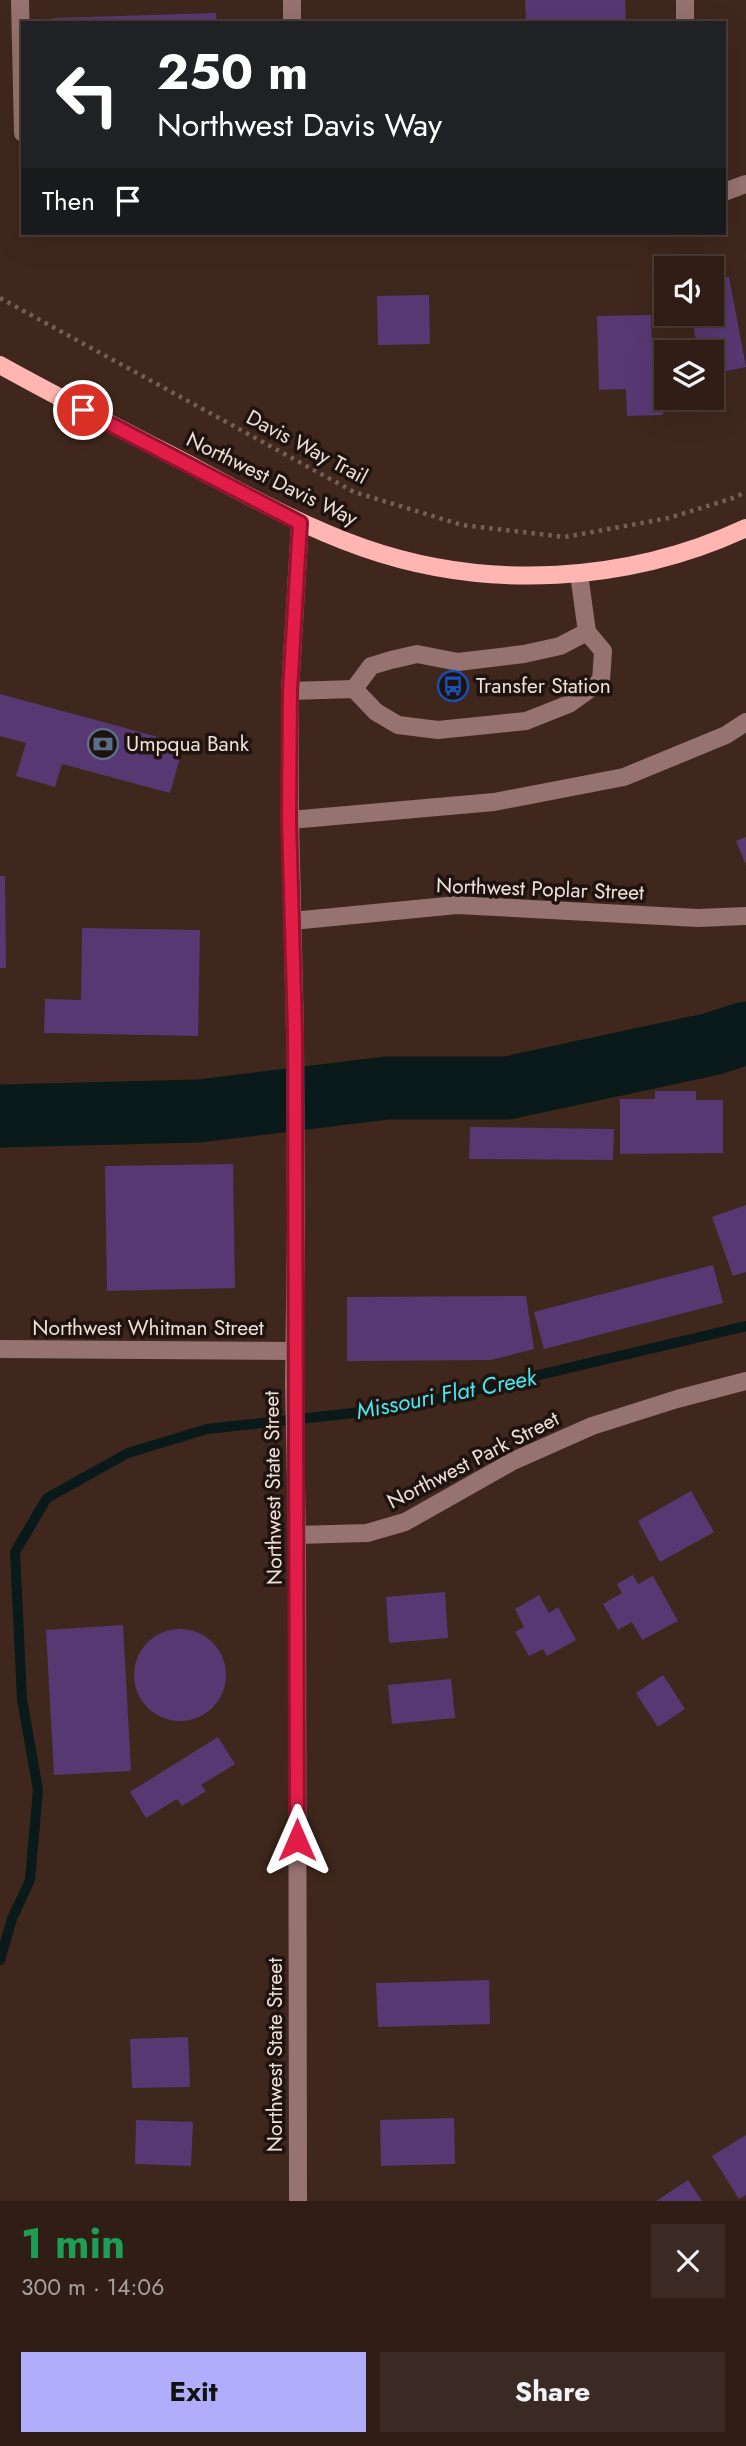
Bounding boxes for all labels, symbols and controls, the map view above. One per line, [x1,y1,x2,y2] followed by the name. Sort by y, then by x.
[157,37,308,107] text: 250 m
[42,49,133,140] icon: left
[157,102,442,148] text: Northwest Davis Way
[42,182,95,220] text: Then
[109,182,147,220] icon: arrive
[654,256,724,410] map controls
[654,256,724,326] button: sound
[654,340,724,410] button: layers
[53,380,113,440] pin
[64,391,102,429] icon: arrive
[241,402,373,492] street label: Davis Way Trail
[181,424,363,534] street label: Northwest Davis Way
[436,669,470,703] bus stop icon: Transfer Station
[476,671,611,701] place label: Transfer Station
[86,727,120,761] bank icon: Umpqua Bank
[126,729,250,759] place label: Umpqua Bank
[435,870,645,908] street label: Northwest Poplar Street
[32,1313,264,1343] street label: Northwest Whitman Street
[353,1360,540,1428] water label: Missouri Flat Creek
[256,1391,290,1585] street label: Northwest State Street
[382,1404,564,1516] street label: Northwest Park Street
[260,1803,334,1877] position arrow
[260,1958,290,2152] street label: Northwest State Street
[21,2213,125,2274] text: 1 min
[651,2224,725,2298] button: close
[21,2270,164,2304] text: 300 m · 14:06
[21,2352,366,2432] button: Exit
[380,2352,725,2432] button: Share

